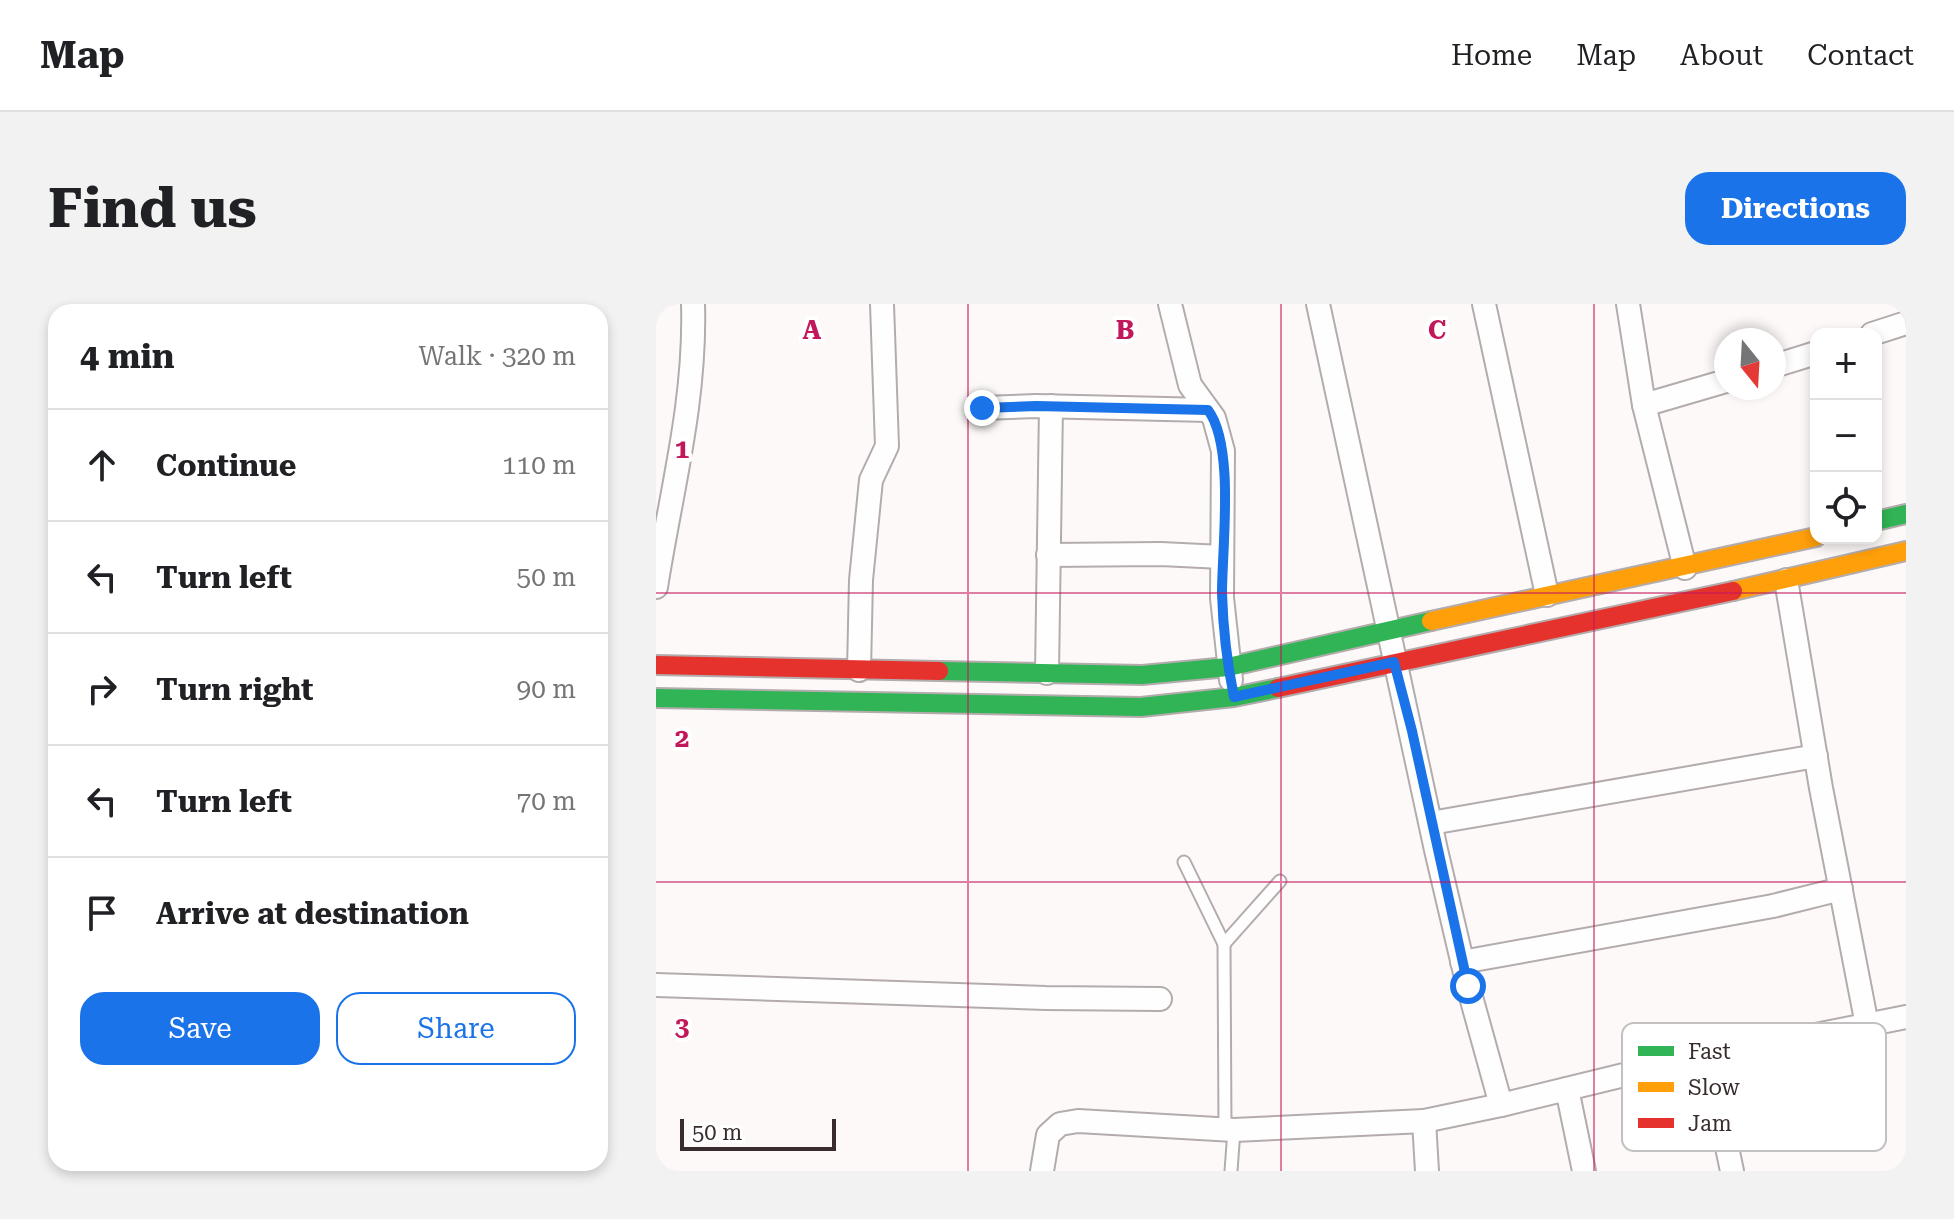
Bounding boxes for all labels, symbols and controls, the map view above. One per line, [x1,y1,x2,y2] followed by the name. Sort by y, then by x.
[40,33,125,77] text: Map
[1451,39,1532,72] text: Home
[1576,39,1636,72] text: Map
[1680,39,1763,72] text: About
[1807,39,1914,72] text: Contact
[1685,172,1906,245] button: Directions
[48,175,257,241] text: Find us
[803,315,822,345] text: A
[1116,315,1134,345] text: B
[1428,315,1446,345] text: C
[1714,328,1786,400] north arrow
[1810,328,1882,544] map controls
[1810,328,1882,400] button: +
[80,336,175,376] text: 4 min
[418,341,576,371] text: Walk · 320 m
[964,390,1000,426] route end
[1810,400,1882,472] button: −
[675,434,689,464] text: 1
[80,443,124,487] icon: ahead
[156,448,296,483] text: Continue
[502,450,576,480] text: 110 m
[1810,472,1882,544] button: locate
[80,555,124,599] icon: left
[156,560,292,595] text: Turn left
[517,562,576,592] text: 50 m
[80,667,124,711] icon: right
[156,672,313,707] text: Turn right
[517,674,576,704] text: 90 m
[675,723,689,753] text: 2
[80,779,124,823] icon: left
[156,784,292,819] text: Turn left
[517,786,576,816] text: 70 m
[80,891,124,935] icon: arrive
[156,896,469,931] text: Arrive at destination
[1450,968,1486,1004] route start
[80,992,320,1065] button: Save
[336,992,576,1065] button: Share
[675,1012,689,1042] text: 3
[1622,1023,1886,1151] legend
[1688,1039,1731,1064] text: Fast
[1688,1075,1741,1100] text: Slow
[1688,1111,1732,1136] text: Jam
[680,1115,836,1151] scale bar
[692,1120,742,1145] text: 50 m

